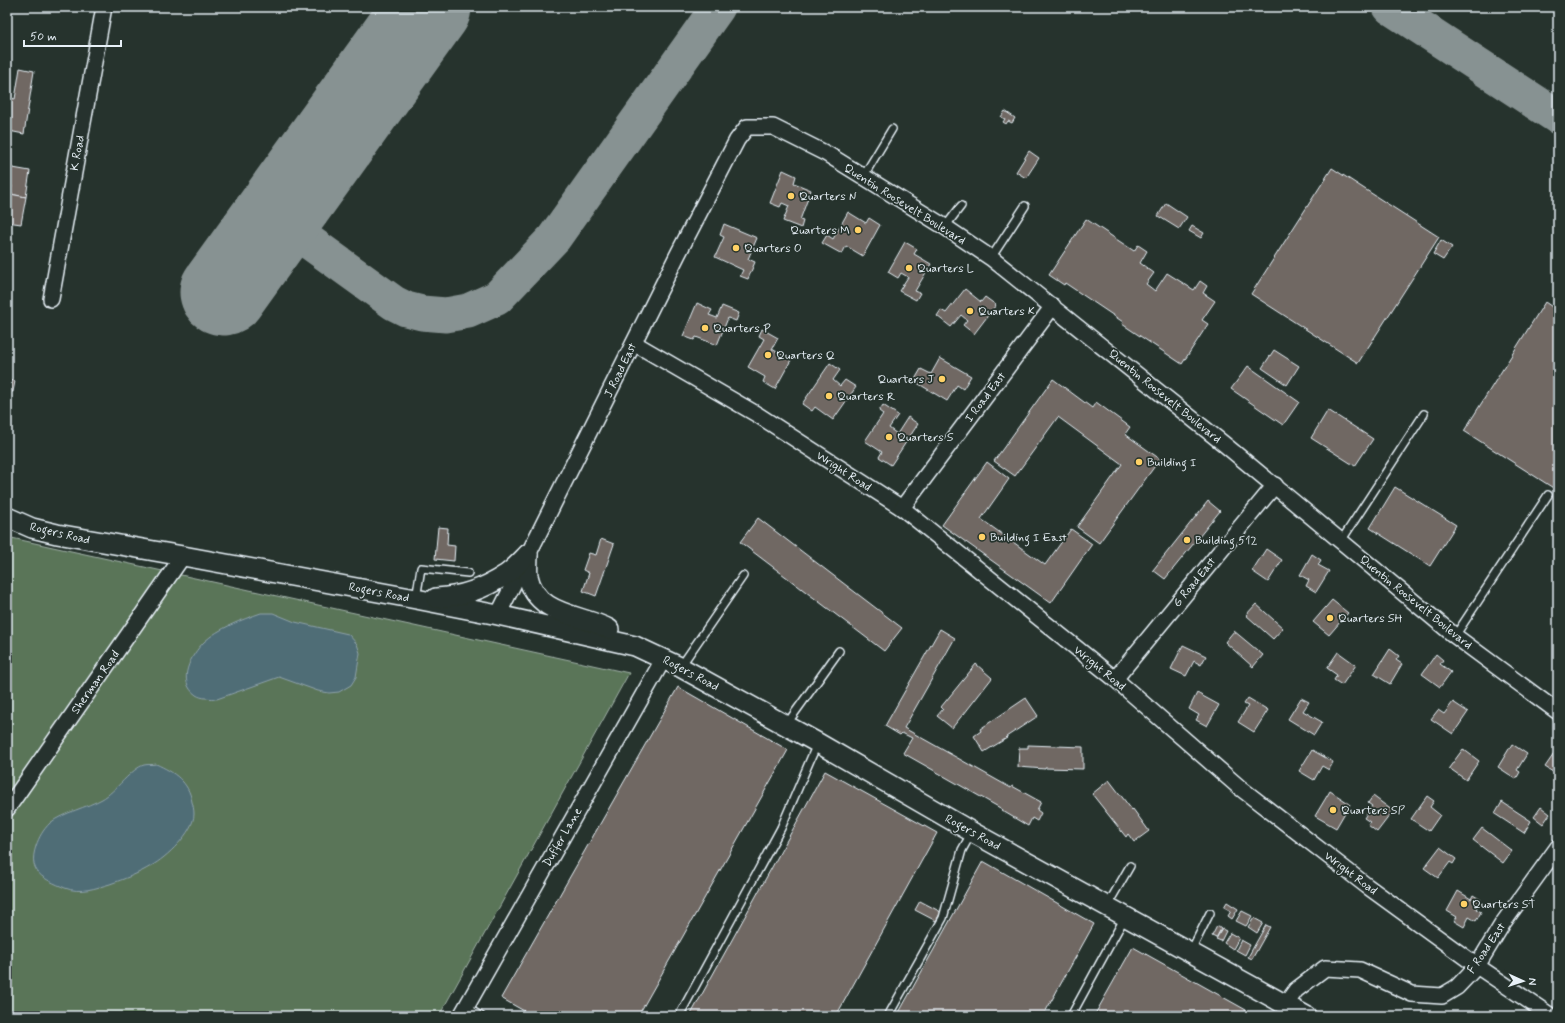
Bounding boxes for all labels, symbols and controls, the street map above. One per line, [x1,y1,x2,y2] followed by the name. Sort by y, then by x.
[24,22,121,48] scale bar
[30,29,57,45] text: 50 m
[67,134,89,172] street label: K Road
[840,161,969,249] street label: Quentin Roosevelt Boulevard
[799,189,857,205] place label: Quarters N
[786,191,796,201] marker: Quarters N
[790,223,850,239] place label: Quarters M
[853,225,863,235] marker: Quarters M
[744,241,802,257] place label: Quarters O
[731,243,741,253] marker: Quarters O
[917,261,974,277] place label: Quarters L
[904,263,914,273] marker: Quarters L
[978,304,1035,320] place label: Quarters K
[965,306,975,316] marker: Quarters K
[713,321,771,337] place label: Quarters P
[700,323,710,333] marker: Quarters P
[601,340,641,400] street label: J Road East
[1104,346,1224,447] street label: Quentin Roosevelt Boulevard
[776,348,835,364] place label: Quarters Q
[763,350,773,360] marker: Quarters Q
[962,369,1010,426] street label: I Road East
[878,372,934,388] place label: Quarters J
[937,374,947,384] marker: Quarters J
[837,389,896,405] place label: Quarters R
[824,391,834,401] marker: Quarters R
[897,430,954,446] place label: Quarters S
[884,432,894,442] marker: Quarters S
[813,448,874,496] street label: Wright Road
[1147,455,1196,472] place label: Building I
[1134,457,1144,467] marker: Building I
[28,519,91,550] street label: Rogers Road
[990,530,1067,547] place label: Building I East
[977,532,987,542] marker: Building I East
[1195,533,1258,550] place label: Building 512
[1182,535,1192,545] marker: Building 512
[1355,552,1475,653] street label: Quentin Roosevelt Boulevard
[1170,554,1220,611] street label: G Road East
[347,579,410,608] street label: Rogers Road
[1338,611,1403,627] place label: Quarters SH
[1325,613,1335,623] marker: Quarters SH
[1070,643,1129,695] street label: Wright Road
[68,648,124,718] street label: Sherman Road
[659,652,721,696] street label: Rogers Road
[1341,803,1406,819] place label: Quarters SP
[539,805,586,870] street label: Duffer Lane
[1328,805,1338,815] marker: Quarters SP
[941,811,1003,856] street label: Rogers Road
[1321,849,1380,899] street label: Wright Road
[1472,897,1536,913] place label: Quarters ST
[1459,899,1469,909] marker: Quarters ST
[1464,919,1510,977] street label: F Road East
[1503,961,1543,1001] north arrow
[1525,977,1539,985] text: N

